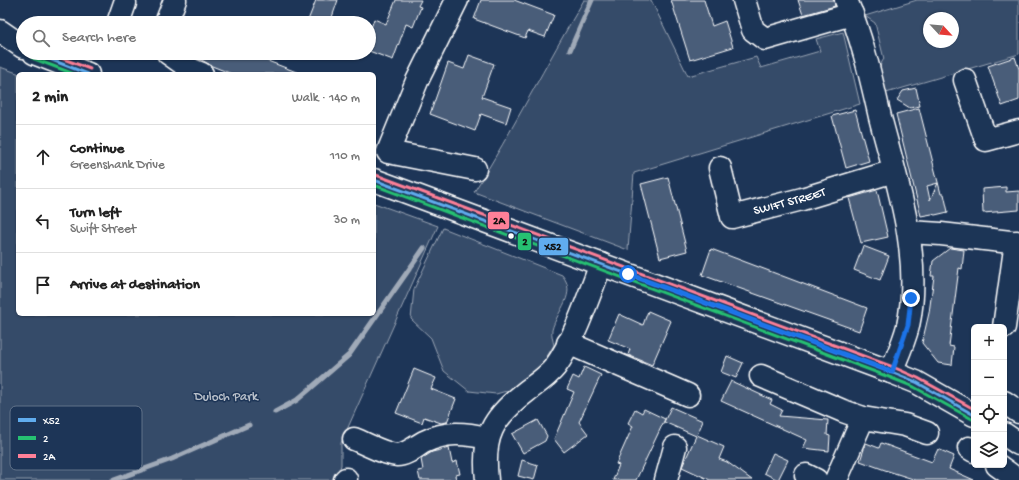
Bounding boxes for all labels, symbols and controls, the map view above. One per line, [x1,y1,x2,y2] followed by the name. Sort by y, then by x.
[923,12,959,48] north arrow
[16,16,376,60] search box
[30,27,52,49] icon: search
[62,29,136,47] text: Search here
[32,88,68,108] text: 2 min
[292,91,360,106] text: Walk · 140 m
[70,140,124,158] text: Continue
[32,146,54,168] icon: ahead
[330,149,360,164] text: 110 m
[70,158,165,173] text: Greenshank Drive
[752,184,828,219] street label: SWIFT STREET
[70,204,121,222] text: Turn left
[32,210,54,232] icon: left
[487,211,510,230] line badge: 2A
[334,213,360,228] text: 30 m
[493,216,506,228] text: 2A
[70,222,136,237] text: Swift Street
[506,231,516,241] unlabelled marker
[517,232,532,251] line badge: 2
[522,237,528,249] text: 2
[538,237,569,256] line badge: X52
[543,242,562,254] text: X52
[619,265,637,283] route start
[32,274,54,296] icon: arrive
[70,276,200,294] text: Arrive at destination
[902,289,920,307] route end
[971,324,1007,468] map controls
[971,324,1007,360] button: +
[971,360,1007,396] button: −
[193,390,259,405] park label: Duloch Park
[971,396,1007,432] button: locate
[10,406,142,470] legend
[42,416,61,428] text: X52
[971,432,1007,468] button: layers
[43,434,49,446] text: 2
[43,452,55,464] text: 2A

